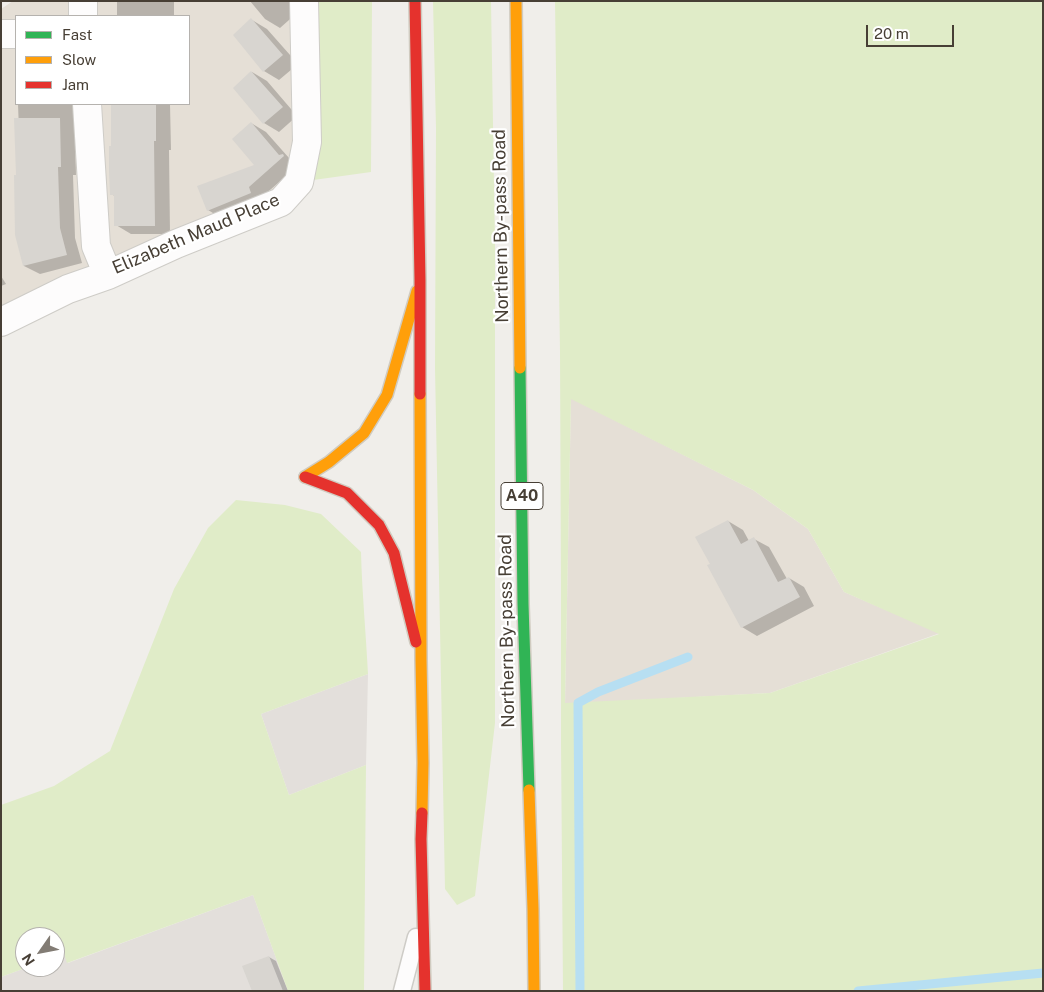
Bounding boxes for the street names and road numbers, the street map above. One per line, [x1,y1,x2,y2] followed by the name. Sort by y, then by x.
[489,129,513,323] street label: Northern By-pass Road
[109,189,283,279] street label: Elizabeth Maud Place
[501,482,543,510] road number: A40
[495,534,519,728] street label: Northern By-pass Road

